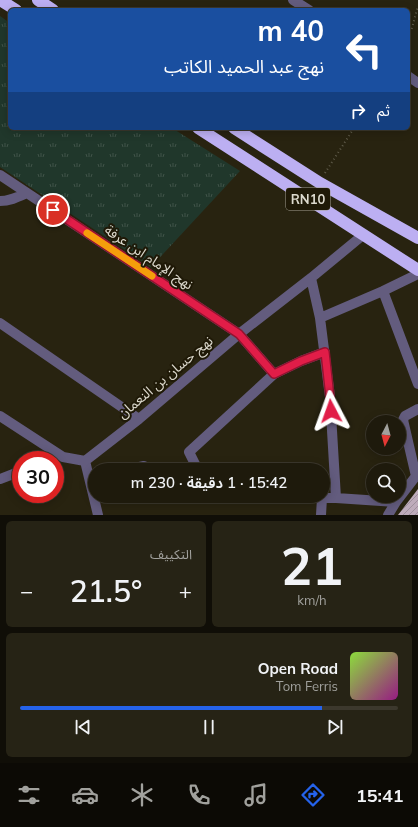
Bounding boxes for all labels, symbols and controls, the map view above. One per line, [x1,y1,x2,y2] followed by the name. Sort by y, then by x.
[258,13,324,48] text: 40 m
[338,24,390,76] icon: left
[164,55,324,78] text: نهج عبد الحميد الكاتب
[347,100,369,122] icon: right
[377,101,390,120] text: ثم
[286,188,330,210] road number: RN10
[36,193,70,227] pin
[42,199,64,221] icon: arrive
[100,221,197,295] street label: نهج الإمام ابن عرفة
[113,332,218,424] street label: نهج حسان بن النعمان
[310,390,352,432] position arrow
[366,415,406,455] north arrow
[366,415,406,503] map controls
[12,451,64,503] speed limit sign: 30
[366,463,406,503] button: search
[131,473,287,492] text: 15:42 · 1 دقيقة · 230 m
[281,533,343,598] text: 21
[150,546,192,562] text: التكييف
[70,572,142,610] text: 21.5°
[20,577,33,605] text: −
[179,577,192,605] text: +
[297,592,327,608] text: km/h
[258,659,338,678] text: Open Road
[276,678,338,694] text: Tom Ferris
[72,716,94,738] icon: previous
[198,716,220,738] icon: pause
[324,716,346,738] icon: next
[15,781,43,809] icon: filters
[71,781,99,809] icon: car
[128,781,156,809] icon: climate
[185,781,213,809] icon: phone
[242,781,270,809] icon: music
[299,781,327,809] icon: directions
[356,784,404,807] text: 15:41

